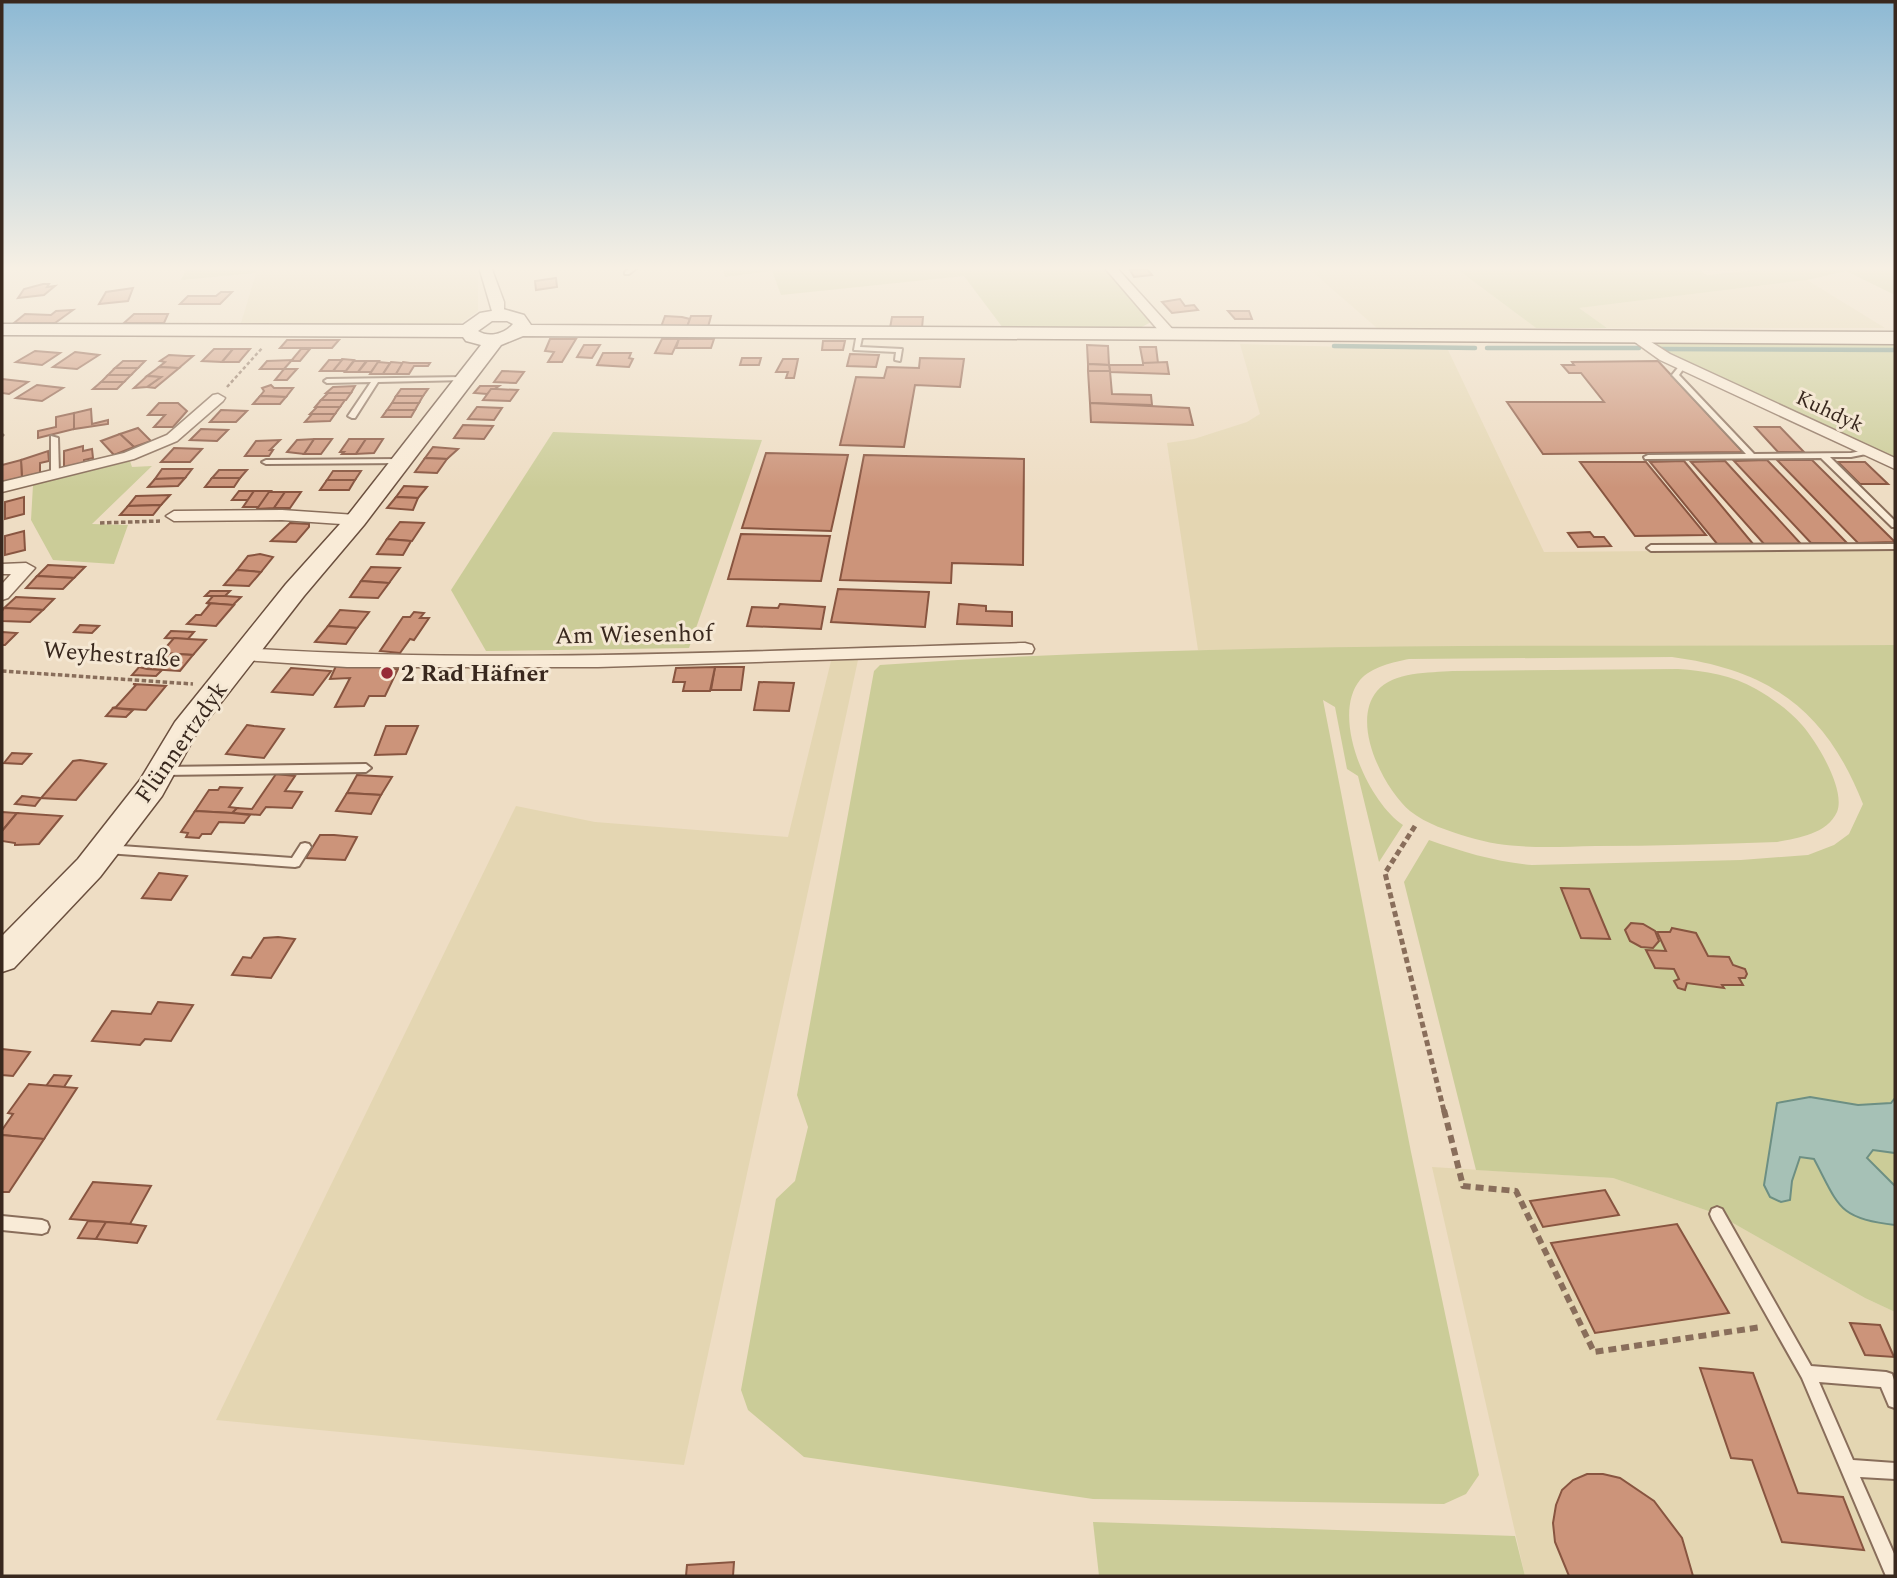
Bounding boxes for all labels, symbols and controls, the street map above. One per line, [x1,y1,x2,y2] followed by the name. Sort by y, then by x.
[1790,382,1869,442] street label: Kuhdyk
[555,616,715,654] street label: Am Wiesenhof
[42,632,182,678] street label: Weyhestraße
[401,656,549,692] place label: 2 Rad Häfner
[379,665,395,681] marker: 2 Rad Häfner
[126,674,237,811] street label: Flünnertzdyk

